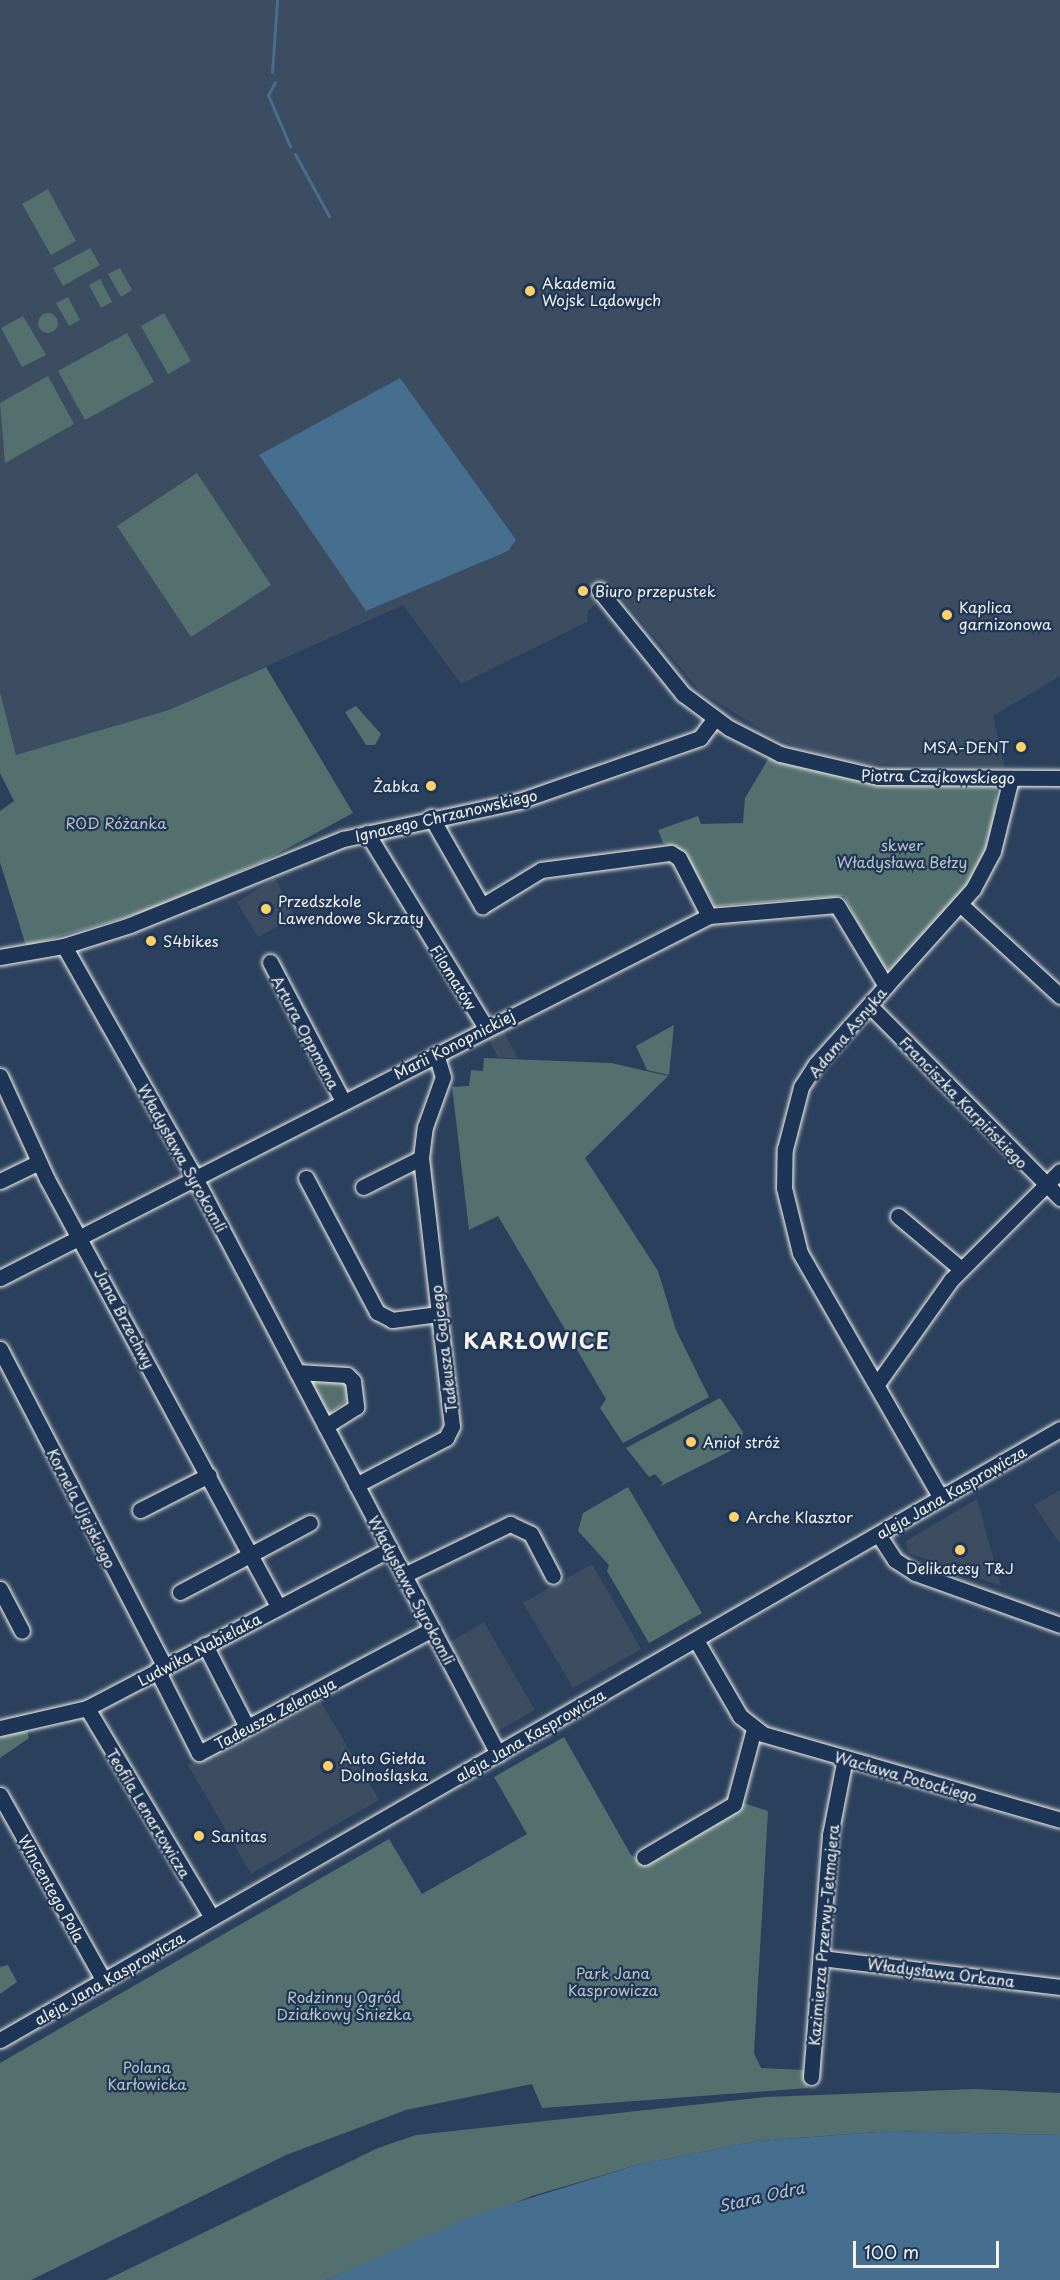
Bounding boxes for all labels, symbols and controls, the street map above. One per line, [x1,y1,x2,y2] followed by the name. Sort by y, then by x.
[542,273,662,308] place label: Akademia Wojsk Lądowych
[523,284,537,298] marker: Akademia Wojsk Lądowych
[595,582,717,600] place label: Biuro przepustek
[576,584,590,598] marker: Biuro przepustek
[959,597,1051,632] place label: Kaplica garnizonowa
[940,608,954,622] marker: Kaplica garnizonowa
[923,738,1009,756] place label: MSA-DENT
[1014,740,1028,754] marker: MSA-DENT
[860,766,1016,786] street label: Piotra Czajkowskiego
[373,777,419,795] place label: Żabka
[424,779,438,793] marker: Żabka
[353,785,539,845] street label: Ignacego Chrzanowskiego
[65,814,167,832] park label: ROD Różanka
[836,835,968,870] park label: skwer Władysława Bełzy
[278,891,423,926] place label: Przedszkole Lawendowe Skrzaty
[259,902,273,916] marker: Przedszkole Lawendowe Skrzaty
[163,932,219,950] place label: S4bikes
[144,934,158,948] marker: S4bikes
[427,941,481,1013] street label: Filomatów
[269,973,343,1091] street label: Artura Oppmana
[804,983,890,1081] street label: Adama Asnyka
[390,1006,518,1082] street label: Marii Konopnickiej
[897,1033,1031,1171] street label: Franciszka Karpińskiego
[135,1081,231,1235] street label: Władysława Syrokomli
[91,1265,159,1371] street label: Jana Brzechwy
[426,1284,460,1414] street label: Tadeusza Gajcego
[465,1327,609,1353] district label: KARŁOWICE
[703,1433,780,1451] place label: Anioł stróż
[684,1435,698,1449] marker: Anioł stróż
[872,1441,1030,1543] street label: aleja Jana Kasprowicza
[44,1445,120,1571] street label: Kornela Ujejskiego
[746,1508,853,1526] place label: Arche Klasztor
[727,1510,741,1524] marker: Arche Klasztor
[365,1512,459,1668] street label: Władysława Syrokomli
[953,1543,967,1557] marker: Delikatesy T&J
[906,1559,1014,1577] place label: Delikatesy T&J
[134,1609,264,1689] street label: Ludwika Nabielaka
[211,1673,339,1753] street label: Tadeusza Zelenaya
[451,1684,609,1786] street label: aleja Jana Kasprowicza
[103,1745,195,1881] street label: Teofila Lenartowicza
[833,1747,979,1805] street label: Wacława Potockiego
[340,1748,428,1783] place label: Auto Giełda Dolnośląska
[321,1759,335,1773] marker: Auto Giełda Dolnośląska
[804,1824,842,2046] street label: Kazimierza Przerwy-Tetmajera
[211,1827,267,1845] place label: Sanitas
[192,1829,206,1843] marker: Sanitas
[15,1831,89,1945] street label: Wincentego Pola
[30,1927,188,2029] street label: aleja Jana Kasprowicza
[866,1954,1016,1990] street label: Władysława Orkana
[568,1963,658,1998] park label: Park Jana Kasprowicza
[277,1987,411,2022] park label: Rodzinny Ogród Działkowy Śnieżka
[107,2057,187,2092] park label: Polana Karłowicka
[717,2177,805,2215] water label: Stara Odra
[856,2229,1002,2267] scale bar
[864,2238,919,2265] text: 100 m

